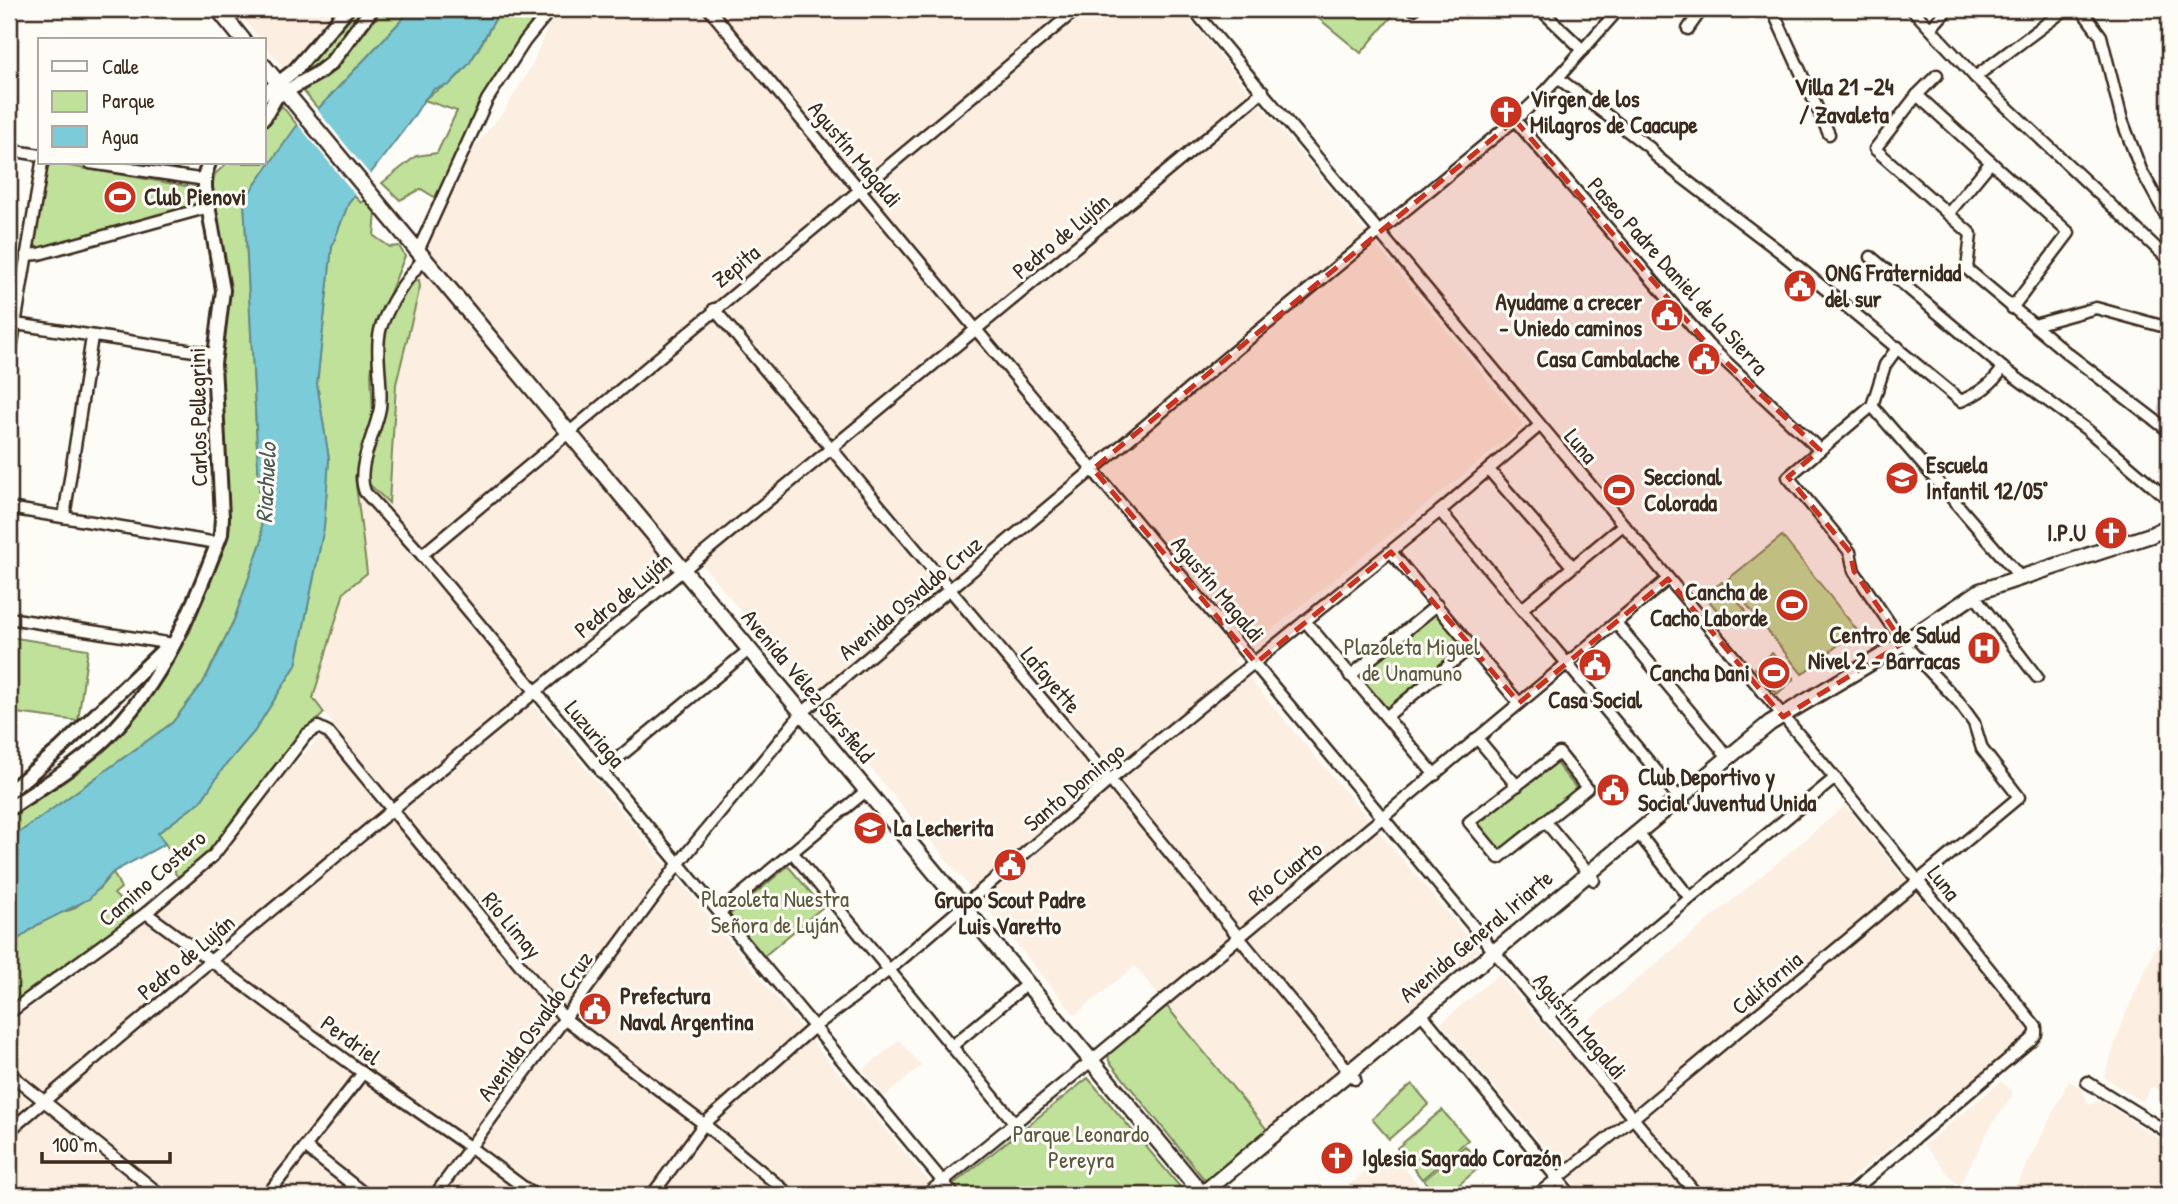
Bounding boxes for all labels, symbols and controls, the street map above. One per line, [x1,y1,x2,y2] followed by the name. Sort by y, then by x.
[38,38,266,164] legend
[102,52,139,81] text: Calle
[1794,70,1894,130] district label: Villa 21 -24 / Zavaleta
[1530,83,1698,141] place label: Virgen de los Milagros de Caacupe
[102,86,155,115] text: Parque
[1487,93,1525,131] church icon: Virgen de los Milagros de Caacupe
[802,94,909,214] street label: Agustín Magaldi
[102,122,138,151] text: Agua
[1581,170,1776,381] street label: Paseo Padre Daniel de la Sierra
[101,178,139,216] sports icon: Club Pienovi
[144,181,246,212] place label: Club Pienovi
[1005,186,1116,286] street label: Pedro de Luján
[705,237,766,294] street label: Zepita
[1825,257,1961,314] place label: ONG Fraternidad del sur
[1781,267,1819,305] public building icon: ONG Fraternidad del sur
[1496,286,1642,343] place label: Ayudame a crecer - Uniedo caminos
[1648,296,1686,334] public building icon: Ayudame a crecer - Uniedo caminos
[1685,340,1723,378] public building icon: Casa Cambalache
[1537,343,1681,374] place label: Casa Cambalache
[181,347,214,487] street label: Carlos Pellegrini
[1558,421,1605,470] street label: Luna
[247,440,283,524] water label: Riachuelo
[1926,449,2048,506] place label: Escuela Infantil 12/05°
[1883,459,1921,497] school or university icon: Escuela Infantil 12/05°
[1644,461,1722,518] place label: Seccional Colorada
[1600,471,1638,509] sports icon: Seccional Colorada
[2092,514,2130,552] church icon: I.P.U
[2047,517,2086,548] place label: I.P.U
[831,528,988,667] street label: Avenida Osvaldo Cruz
[1165,529,1272,649] street label: Agustín Magaldi
[567,545,678,645] street label: Pedro de Luján
[1650,576,1769,633] place label: Cancha de Cacho Laborde
[1773,586,1811,624] sports icon: Cancha de Cacho Laborde
[735,602,882,769] street label: Avenida Vélez Sársfield
[1808,619,1960,676] place label: Centro de Salud Nivel 2 - Barracas
[1965,629,2003,667] hospital icon: Centro de Salud Nivel 2 - Barracas
[1344,631,1481,688] park label: Plazoleta Miguel de Unamuno
[1014,640,1089,720] street label: Lafayette
[1576,646,1614,684] public building icon: Casa Social
[1755,654,1793,692] sports icon: Cancha Dani
[1650,657,1750,688] place label: Cancha Dani
[1548,684,1643,715] place label: Casa Social
[558,693,633,774] street label: Luzuriaga
[1016,735,1131,838] street label: Santo Domingo
[1638,761,1816,818] place label: Club Deportivo y Social Juventud Unida
[1594,771,1632,809] public building icon: Club Deportivo y Social Juventud Unida
[851,809,889,847] school or university icon: La Lecherita
[894,812,993,843] place label: La Lecherita
[91,822,212,933] street label: Camino Costero
[1241,833,1328,912] street label: Río Cuarto
[991,846,1029,884] public building icon: Grupo Scout Padre Luis Varetto
[1921,859,1968,907] street label: Luna
[1392,862,1559,1009] street label: Avenida General Iriarte
[701,883,849,940] park label: Plazoleta Nuestra Señora de Luján
[934,884,1087,941] place label: Grupo Scout Padre Luis Varetto
[475,885,550,965] street label: Río Limay
[130,907,241,1007] street label: Pedro de Luján
[470,944,600,1107] street label: Avenida Osvaldo Cruz
[1725,944,1809,1021] street label: California
[1527,966,1634,1086] street label: Agustín Magaldi
[620,980,753,1038] place label: Prefectura Naval Argentina
[576,990,614,1028] public building icon: Prefectura Naval Argentina
[315,1007,388,1072] street label: Perdriel
[1013,1118,1149,1175] park label: Parque Leonardo Pereyra
[42,1120,170,1164] scale bar
[52,1130,98,1159] text: 100 m
[1318,1139,1356,1177] church icon: Iglesia Sagrado Corazón
[1362,1142,1562,1174] place label: Iglesia Sagrado Corazón

